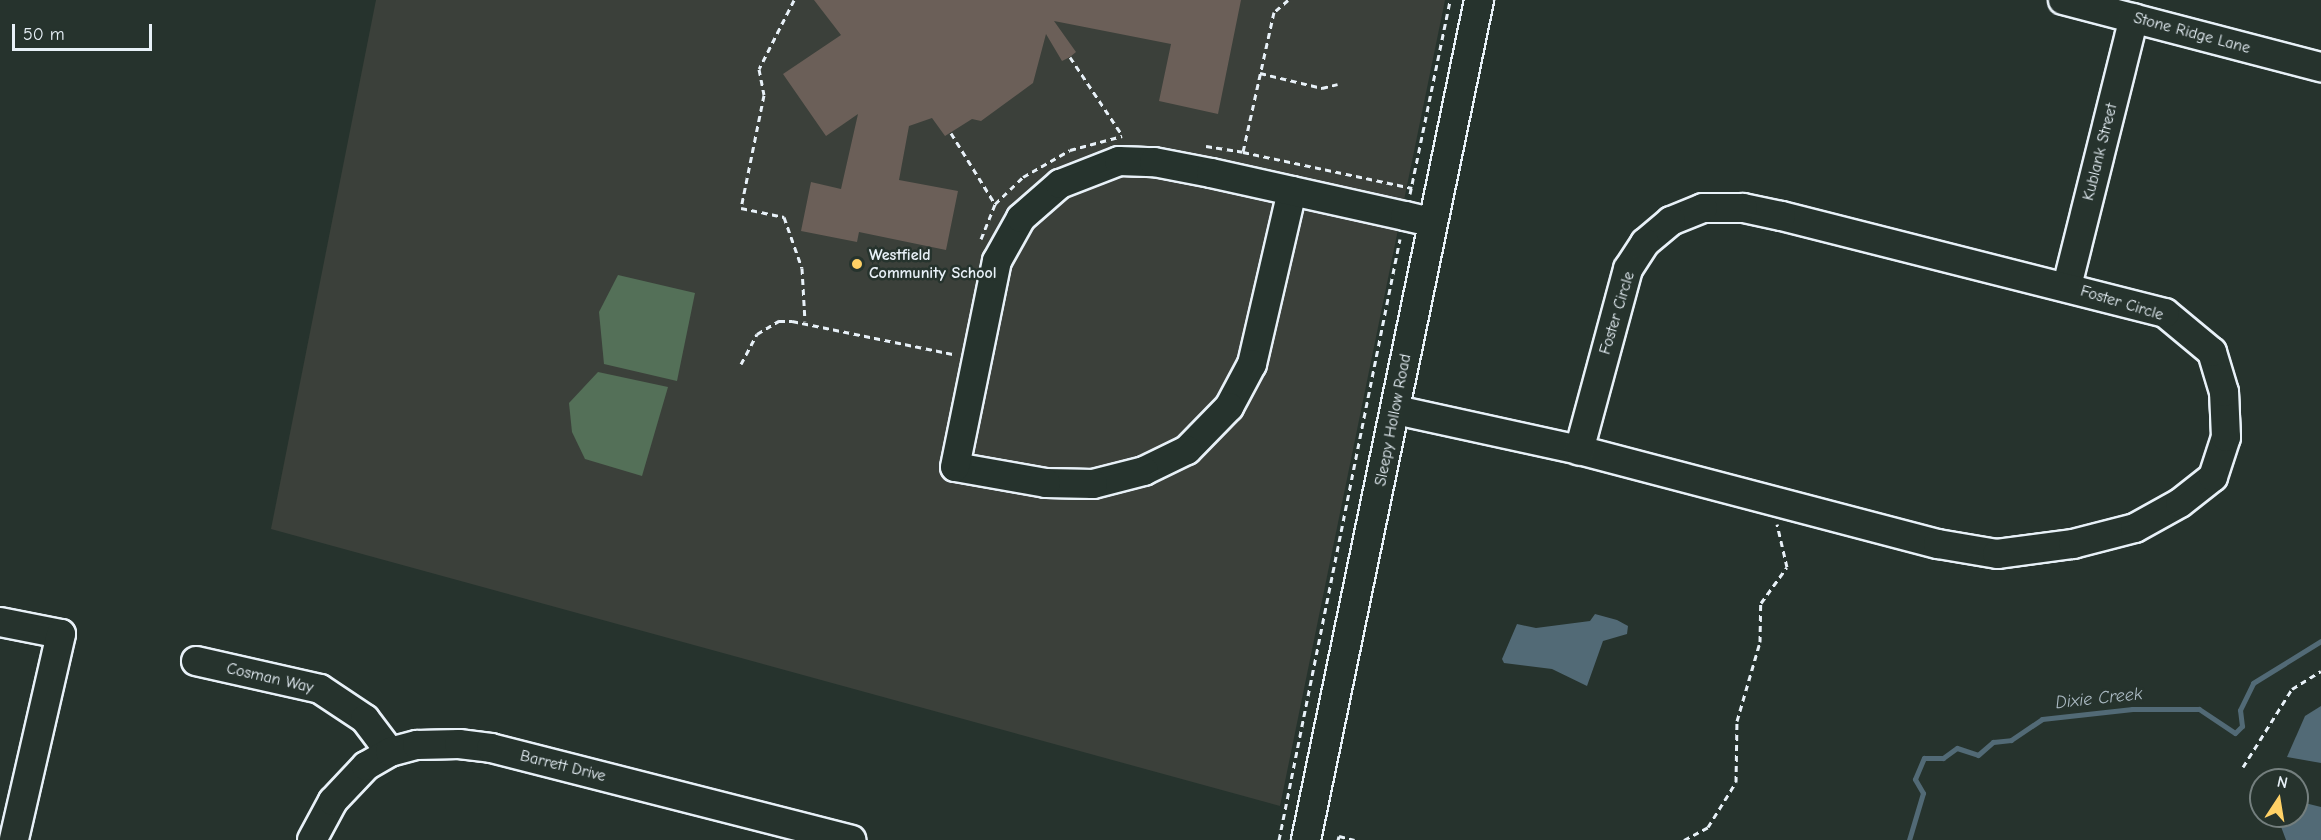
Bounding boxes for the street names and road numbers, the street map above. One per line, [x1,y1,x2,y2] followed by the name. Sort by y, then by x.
[2132,8,2252,58] street label: Stone Ridge Lane
[2079,101,2121,203] street label: Kublank Street
[1595,269,1639,357] street label: Foster Circle
[2078,281,2166,325] street label: Foster Circle
[1371,352,1415,488] street label: Sleepy Hollow Road
[225,659,315,697] street label: Cosman Way
[518,746,608,786] street label: Barrett Drive

